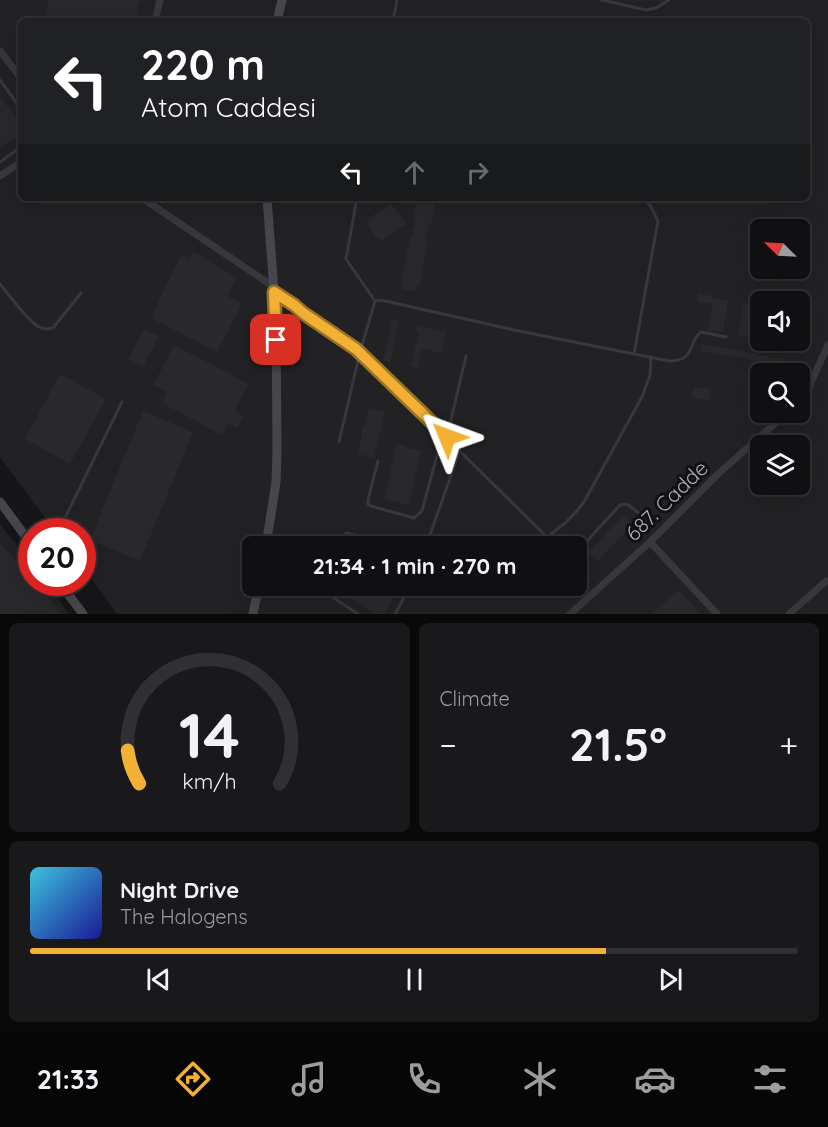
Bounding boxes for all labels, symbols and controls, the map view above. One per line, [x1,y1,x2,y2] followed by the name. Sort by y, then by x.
[141,38,265,91] text: 220 m
[42,42,120,120] icon: left
[141,90,316,124] text: Atom Caddesi
[335,156,368,189] icon: left
[398,156,431,189] icon: ahead
[461,156,494,189] icon: right
[750,219,810,279] north arrow
[750,219,810,495] map controls
[750,291,810,351] button: sound
[250,314,301,365] pin
[259,323,292,356] icon: arrive
[750,363,810,423] button: search
[415,405,479,469] position arrow
[750,435,810,495] button: layers
[620,455,713,546] street label: 687. Cadde
[18,518,96,596] speed limit sign: 20
[312,552,517,580] text: 21:34 · 1 min · 270 m
[440,686,510,711] text: Climate
[179,696,240,774] text: 14
[569,716,667,772] text: 21.5°
[440,724,457,765] text: −
[779,724,798,765] text: +
[182,769,236,795] text: km/h
[120,876,239,904] text: Night Drive
[120,904,248,929] text: The Halogens
[142,963,175,996] icon: previous
[398,963,431,996] icon: pause
[654,963,687,996] icon: next
[172,1058,214,1100] icon: directions
[288,1058,330,1100] icon: music
[403,1058,445,1100] icon: phone
[519,1058,561,1100] icon: climate
[634,1058,676,1100] icon: car
[749,1058,791,1100] icon: filters
[37,1062,99,1096] text: 21:33

